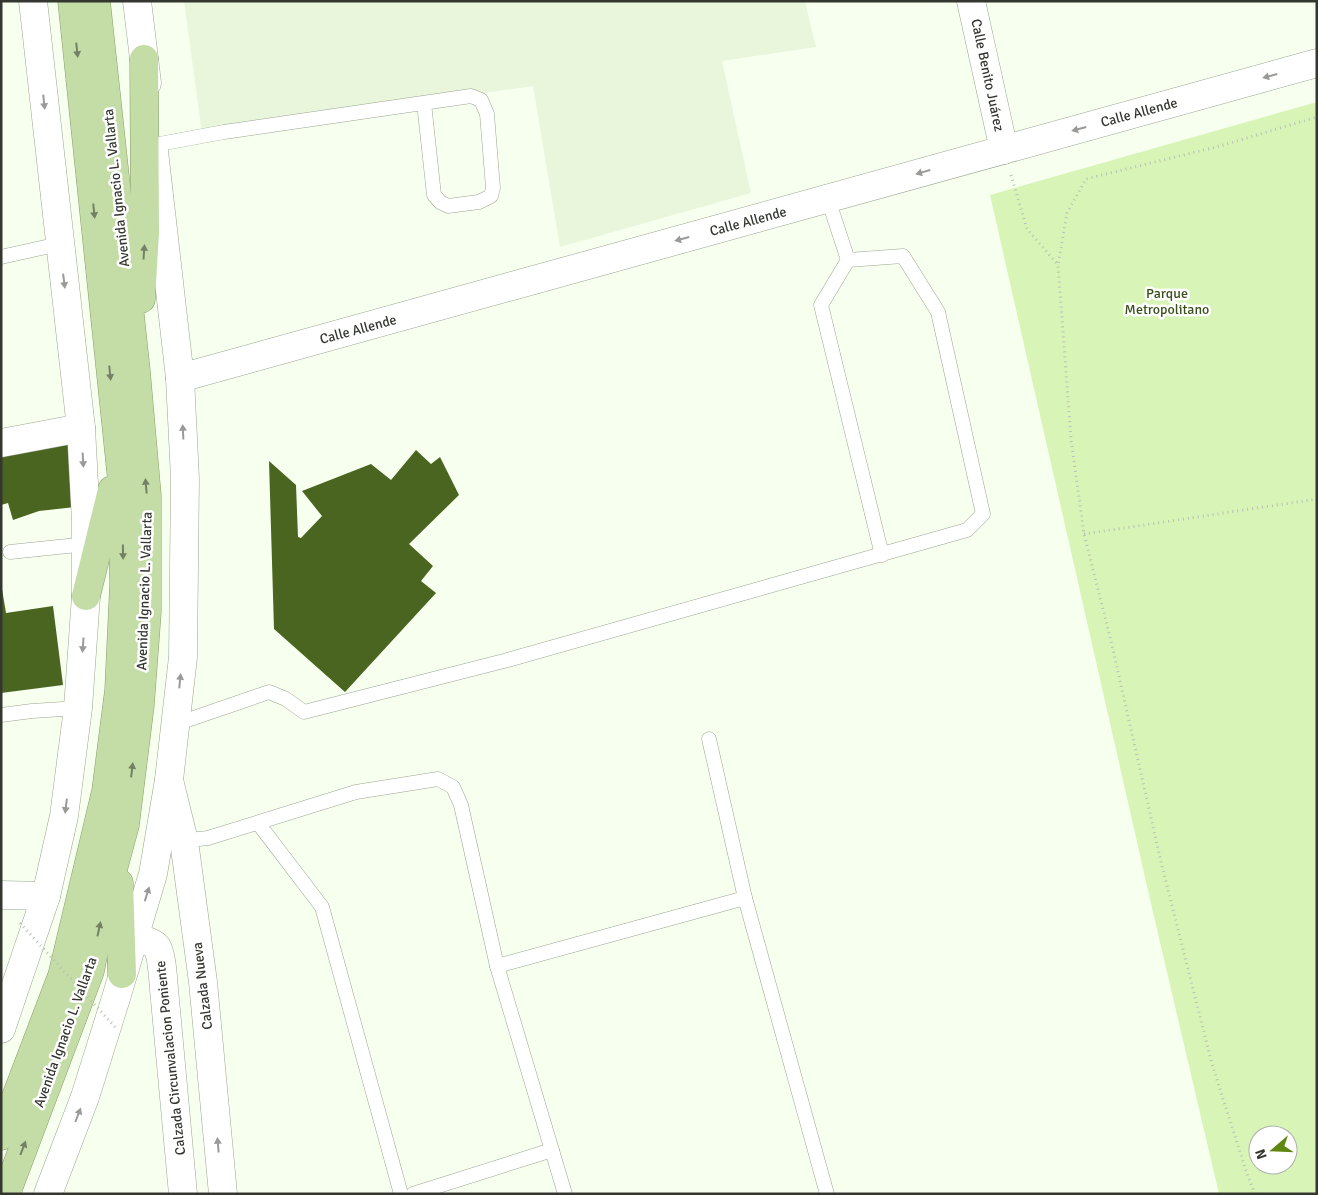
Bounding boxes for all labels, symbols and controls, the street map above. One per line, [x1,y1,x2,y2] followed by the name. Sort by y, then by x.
[967,17,1008,133] street label: Calle Benito Juárez
[73,42,81,58] one-way arrow
[1262,73,1277,81] one-way arrow
[40,94,48,110] one-way arrow
[1099,94,1179,131] street label: Calle Allende
[100,108,133,268] street label: Avenida Ignacio L. Vallarta
[1072,125,1087,133] one-way arrow
[915,169,930,177] one-way arrow
[708,203,788,240] street label: Calle Allende
[90,204,98,220] one-way arrow
[674,235,689,243] one-way arrow
[140,244,148,260] one-way arrow
[60,273,68,289] one-way arrow
[1125,285,1209,318] park label: Parque Metropolitano
[318,311,398,348] street label: Calle Allende
[106,365,114,381] one-way arrow
[178,423,186,439] one-way arrow
[80,452,88,468] one-way arrow
[141,477,149,493] one-way arrow
[133,511,156,671] street label: Avenida Ignacio L. Vallarta
[119,545,127,561] one-way arrow
[78,637,86,653] one-way arrow
[177,673,185,689] one-way arrow
[128,762,136,778] one-way arrow
[61,799,69,815] one-way arrow
[144,886,152,901] one-way arrow
[95,921,103,936] one-way arrow
[189,941,216,1031] street label: Calzada Nueva
[30,955,101,1110] street label: Avenida Ignacio L. Vallarta
[152,960,189,1156] street label: Calzada Circunvalacion Poniente
[75,1108,82,1123] one-way arrow
[1248,1125,1298,1175] north arrow
[214,1137,222,1153] one-way arrow
[19,1140,27,1155] one-way arrow
[1252,1147,1271,1161] text: N

